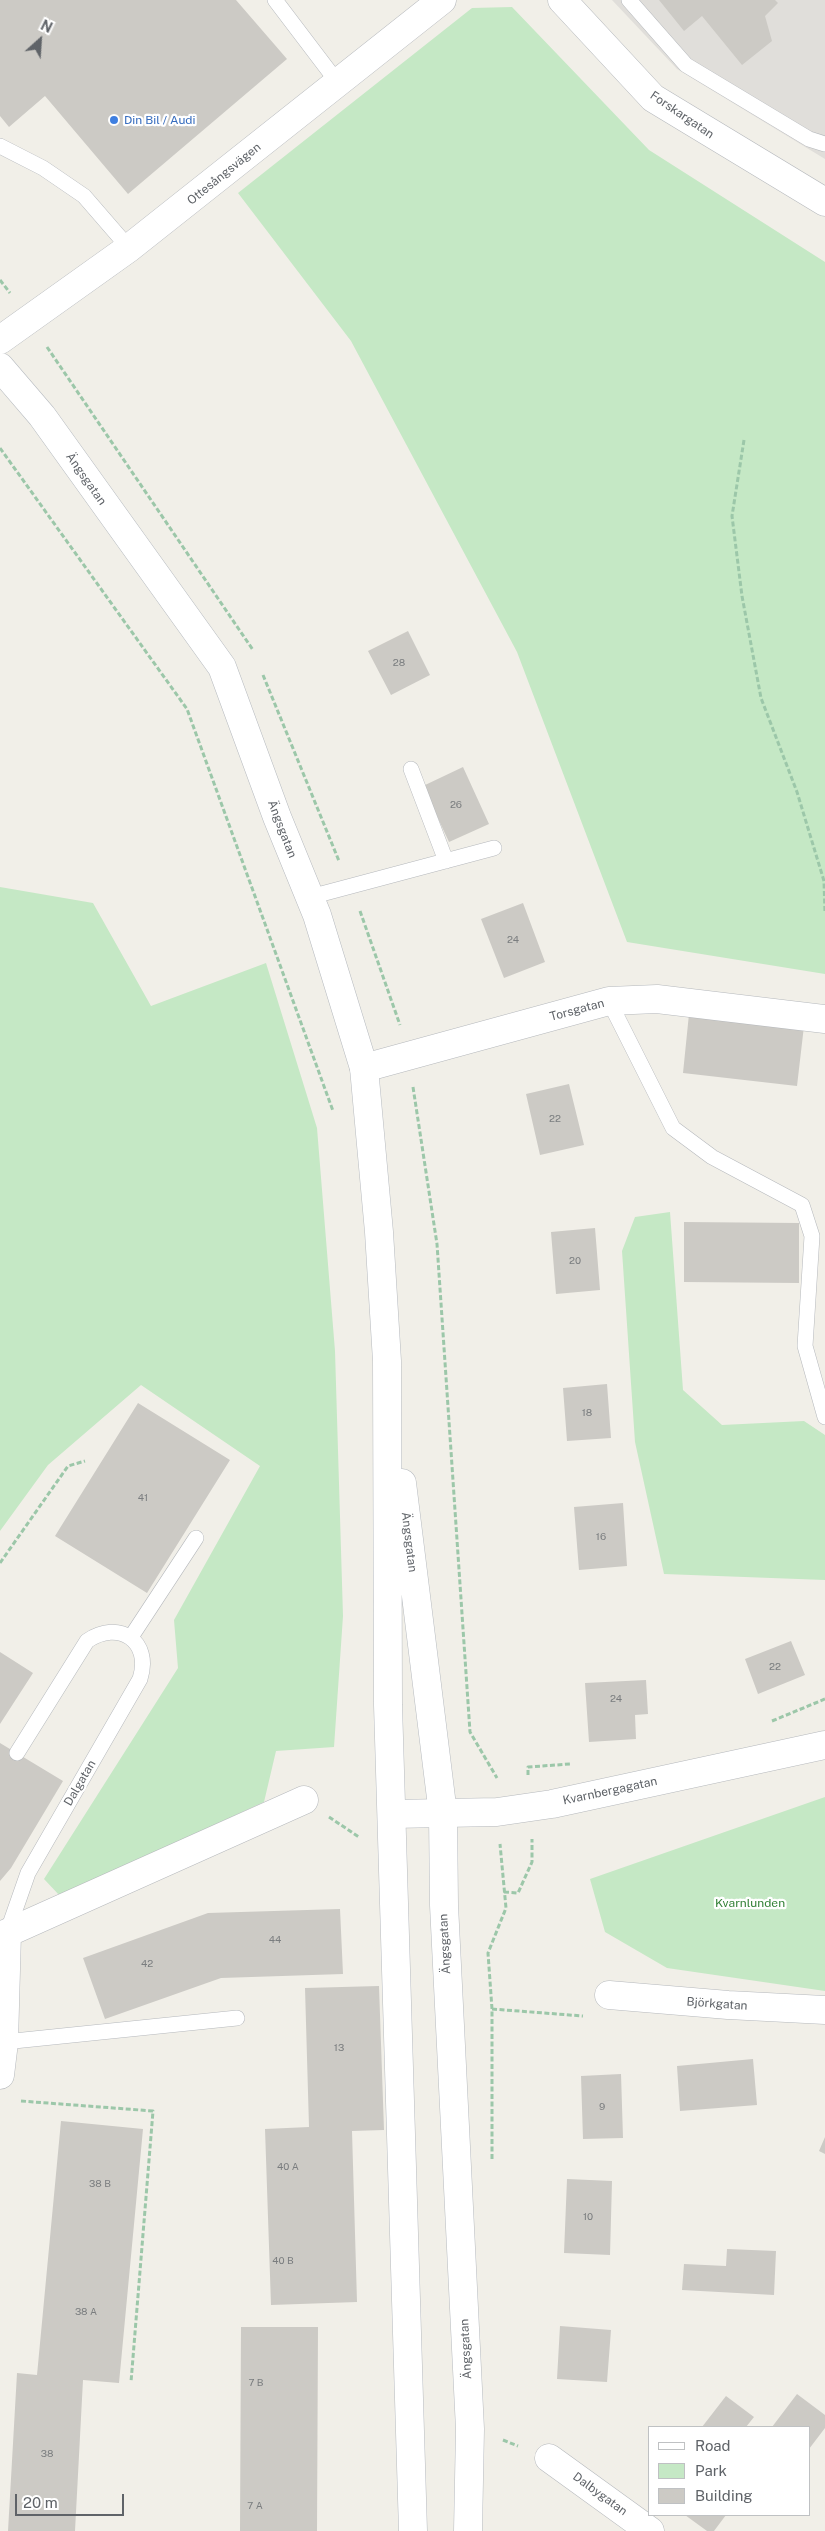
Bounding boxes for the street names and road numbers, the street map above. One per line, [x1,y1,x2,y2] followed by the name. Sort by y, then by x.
[647,88,717,142] street label: Forskargatan
[184,140,264,208] street label: Ottesångsvägen
[63,450,109,508] street label: Ängsgatan
[264,798,300,860] street label: Ängsgatan
[548,996,606,1024] street label: Torsgatan
[398,1511,420,1573] street label: Ängsgatan
[61,1757,99,1809] street label: Dalgatan
[562,1774,658,1808] street label: Kvarnbergagatan
[436,1913,454,1975] street label: Ängsgatan
[686,1995,748,2013] street label: Björkgatan
[457,2318,475,2380] street label: Ängsgatan
[570,2469,630,2519] street label: Dalbygatan

